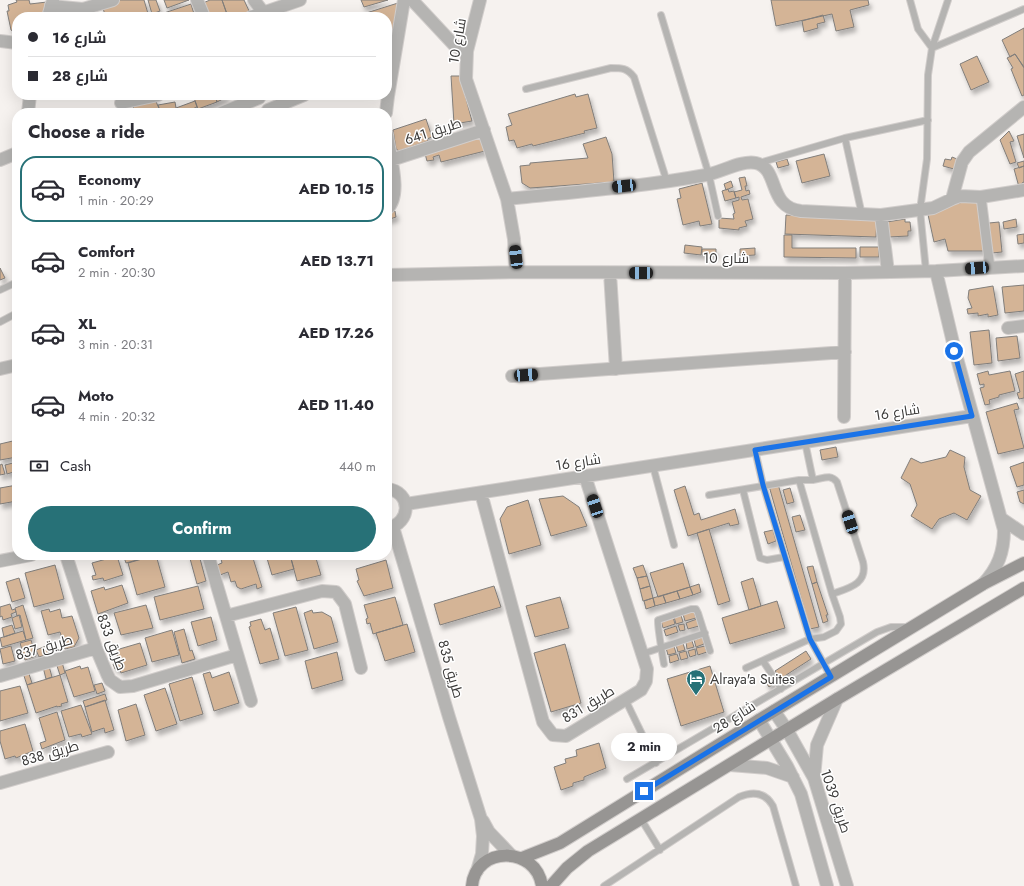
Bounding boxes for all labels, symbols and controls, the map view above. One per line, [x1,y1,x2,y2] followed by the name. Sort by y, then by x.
[443,17,471,65] street label: شارع 10
[52,27,106,49] text: شارع 16
[52,65,108,87] text: شارع 28
[402,112,464,150] street label: طريق 641
[28,119,145,145] text: Choose a ride
[78,169,141,191] text: Economy
[30,171,66,207] icon: car
[299,178,374,200] text: AED 10.15
[611,179,637,193] car
[78,191,154,210] text: 1 min · 20:29
[78,241,135,263] text: Comfort
[30,243,66,279] icon: car
[509,244,523,270] car
[703,248,749,268] street label: شارع 10
[300,250,374,272] text: AED 13.71
[965,261,989,275] car
[78,263,155,282] text: 2 min · 20:30
[629,267,653,279] car
[78,313,96,335] text: XL
[30,315,66,351] icon: car
[299,322,374,344] text: AED 17.26
[78,335,153,354] text: 3 min · 20:31
[945,342,963,360] route start
[514,368,538,382] car
[78,385,114,407] text: Moto
[30,387,66,423] icon: car
[298,394,374,416] text: AED 11.40
[873,399,921,425] street label: شارع 16
[78,407,155,426] text: 4 min · 20:32
[554,449,602,475] street label: شارع 16
[28,455,50,477] icon: cash
[60,455,91,477] text: Cash
[339,457,376,476] text: 440 m
[586,493,604,519] car
[28,506,376,552] button: Confirm
[841,509,859,535] car
[92,611,132,673] street label: طريق 833
[13,629,75,665] street label: طريق 837
[433,638,469,700] street label: طريق 835
[685,668,707,696] hotel icon: Alraya'a Suites
[710,669,795,689] place label: Alraya'a Suites
[558,681,618,727] street label: طريق 831
[709,696,759,738] street label: شارع 28
[611,733,677,761] callout: 2 min
[19,735,81,771] street label: طريق 838
[627,737,661,756] text: 2 min
[816,766,856,836] street label: طريق 1039
[635,782,653,800] route end

